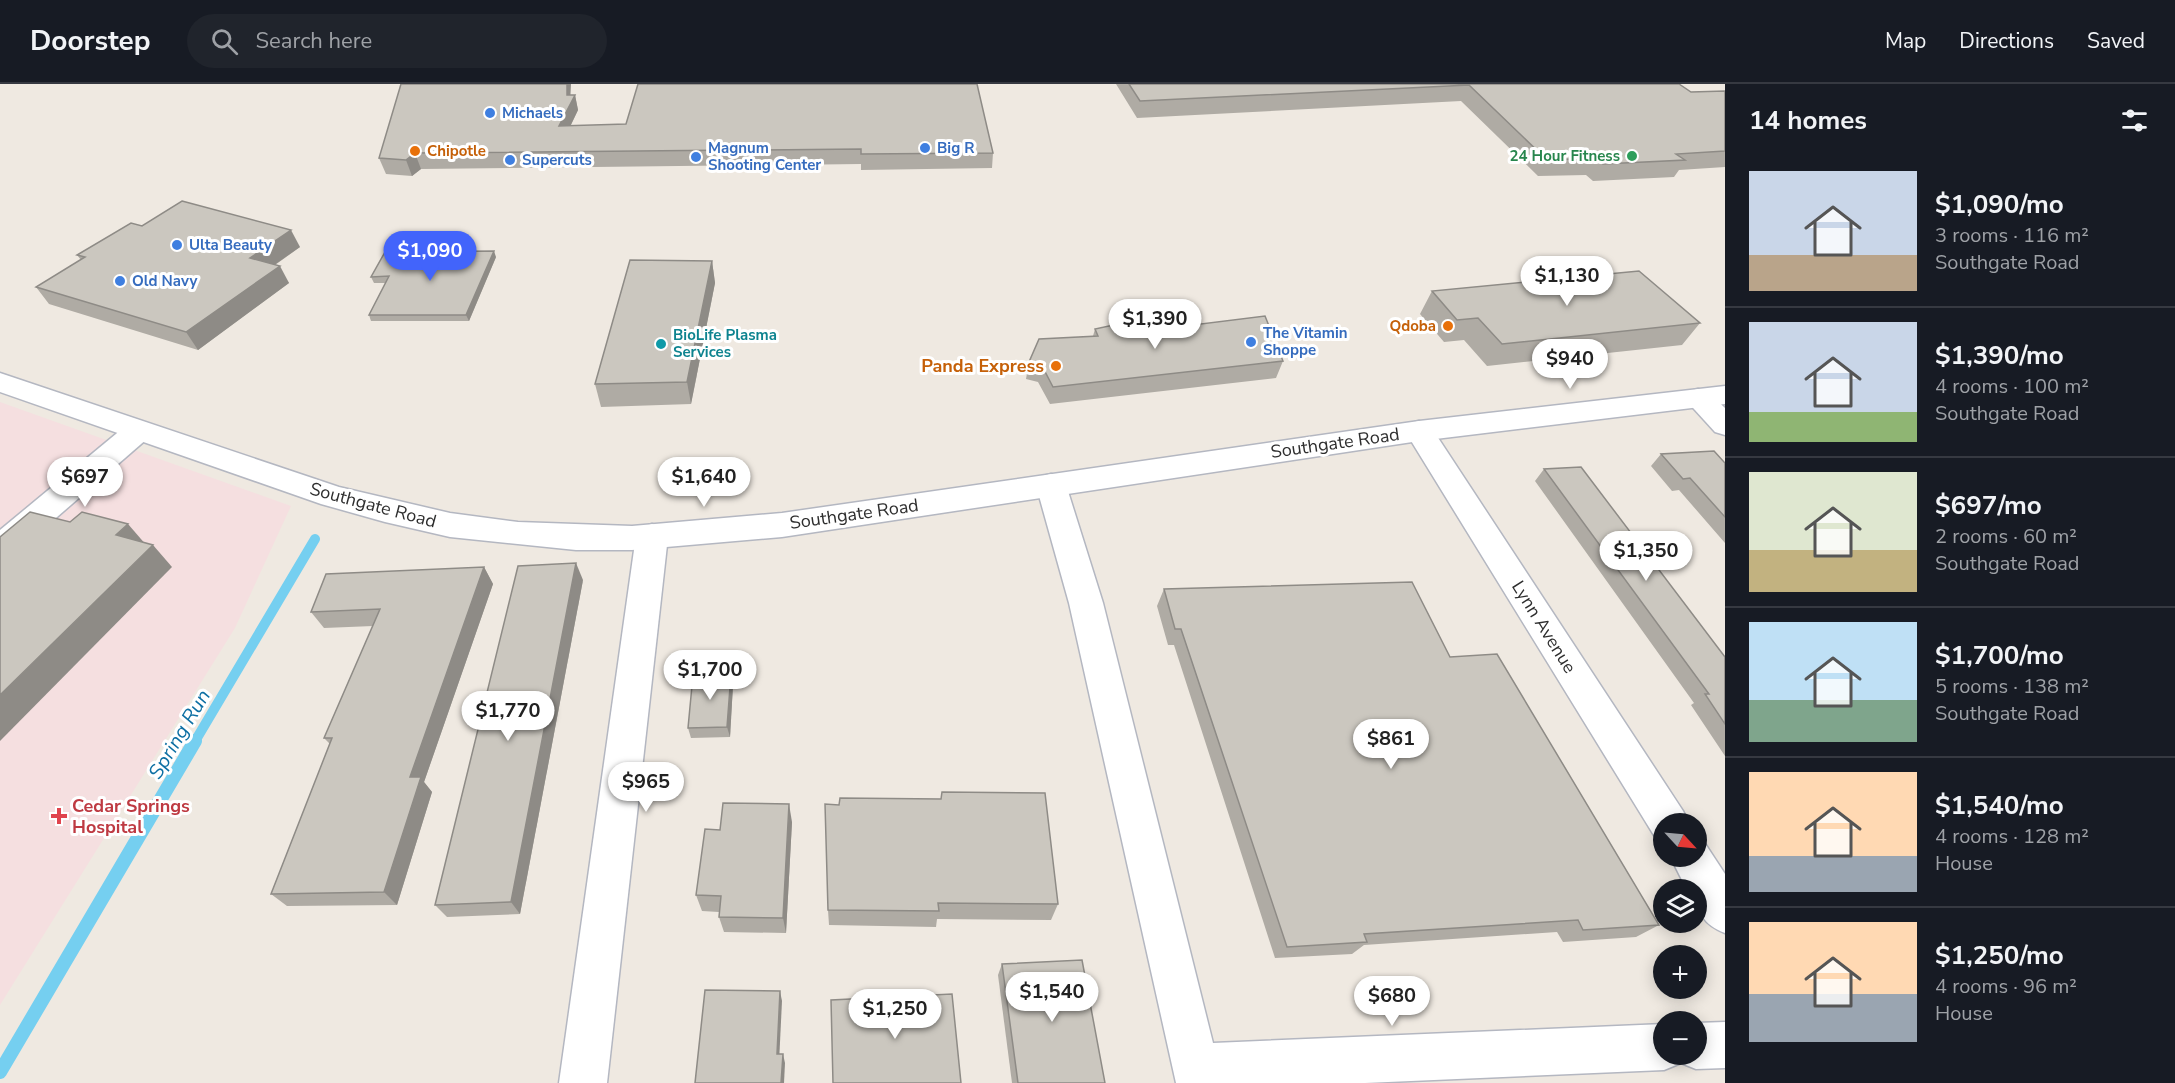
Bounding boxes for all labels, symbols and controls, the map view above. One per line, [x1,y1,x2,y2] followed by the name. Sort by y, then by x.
[187,14,607,68] search box
[30,22,151,60] text: Doorstep
[208,25,241,58] icon: search
[256,26,372,56] text: Search here
[1885,27,1926,55] text: Map
[1959,27,2054,55] text: Directions
[2087,27,2145,55] text: Saved
[502,103,563,123] place label: Michaels
[1749,103,1867,138] text: 14 homes
[2118,104,2151,137] icon: filters
[483,106,497,120] marker: Michaels
[708,138,821,175] place label: Magnum Shooting Center
[937,138,975,158] place label: Big R
[427,141,486,161] place label: Chipotle
[918,141,932,155] marker: Big R
[408,144,422,158] marker: Chipotle
[1510,146,1620,166] place label: 24 Hour Fitness
[1625,149,1639,163] marker: 24 Hour Fitness
[522,150,592,170] place label: Supercuts
[689,150,703,164] marker: Magnum Shooting Center
[503,153,517,167] marker: Supercuts
[1935,187,2064,222] text: $1,090/mo
[1797,195,1869,267] icon: home
[1935,222,2089,249] text: 3 rooms · 116 m²
[381,231,479,282] pin: $1,090
[189,235,272,255] place label: Ulta Beauty
[398,237,462,264] text: $1,090
[170,238,184,252] marker: Ulta Beauty
[1935,249,2080,276] text: Southgate Road
[1518,256,1616,307] pin: $1,130
[1535,262,1599,289] text: $1,130
[132,271,197,291] place label: Old Navy
[113,274,127,288] marker: Old Navy
[1106,299,1204,350] pin: $1,390
[1123,305,1187,332] text: $1,390
[1389,316,1436,336] place label: Qdoba
[1441,319,1455,333] marker: Qdoba
[1263,323,1348,360] place label: The Vitamin Shoppe
[673,325,777,362] place label: BioLife Plasma Services
[1244,335,1258,349] marker: The Vitamin Shoppe
[654,337,668,351] marker: BioLife Plasma Services
[1935,338,2064,373] text: $1,390/mo
[1534,339,1606,390] pin: $940
[1546,345,1594,372] text: $940
[1797,346,1869,418] icon: home
[921,354,1044,378] place label: Panda Express
[1049,359,1063,373] marker: Panda Express
[1935,373,2089,400] text: 4 rooms · 100 m²
[1935,400,2080,427] text: Southgate Road
[1269,422,1401,464] street label: Southgate Road
[49,457,121,508] pin: $697
[655,457,753,508] pin: $1,640
[61,463,109,490] text: $697
[672,463,736,490] text: $1,640
[307,477,439,533] street label: Southgate Road
[1935,488,2042,523] text: $697/mo
[788,493,920,535] street label: Southgate Road
[1797,496,1869,568] icon: home
[1935,523,2077,550] text: 2 rooms · 60 m²
[1597,531,1695,582] pin: $1,350
[1614,537,1678,564] text: $1,350
[1935,550,2080,577] text: Southgate Road
[1506,576,1582,678] street label: Lynn Avenue
[1935,638,2064,673] text: $1,700/mo
[1797,646,1869,718] icon: home
[661,650,759,701] pin: $1,700
[678,656,742,683] text: $1,700
[1935,673,2089,700] text: 5 rooms · 138 m²
[142,684,217,784] water label: Spring Run
[459,691,557,742] pin: $1,770
[476,697,540,724] text: $1,770
[1935,700,2080,727] text: Southgate Road
[1355,719,1427,770] pin: $861
[1367,725,1415,752] text: $861
[610,762,682,813] pin: $965
[622,768,670,795] text: $965
[1935,788,2064,823] text: $1,540/mo
[72,794,190,839] place label: Cedar Springs Hospital
[1797,796,1869,868] icon: home
[50,807,68,825] marker: Cedar Springs Hospital
[1653,813,1707,867] north arrow
[1653,813,1707,1065] map controls
[1935,823,2089,850] text: 4 rooms · 128 m²
[1935,850,1993,877] text: House
[1653,879,1707,933] button: layers
[1935,938,2064,973] text: $1,250/mo
[1653,945,1707,999] button: +
[1797,946,1869,1018] icon: home
[1003,972,1101,1023] pin: $1,540
[1935,973,2077,1000] text: 4 rooms · 96 m²
[1356,976,1428,1027] pin: $680
[1020,978,1084,1005] text: $1,540
[1368,982,1416,1009] text: $680
[846,989,944,1040] pin: $1,250
[863,995,927,1022] text: $1,250
[1935,1000,1993,1027] text: House
[1653,1011,1707,1065] button: −

